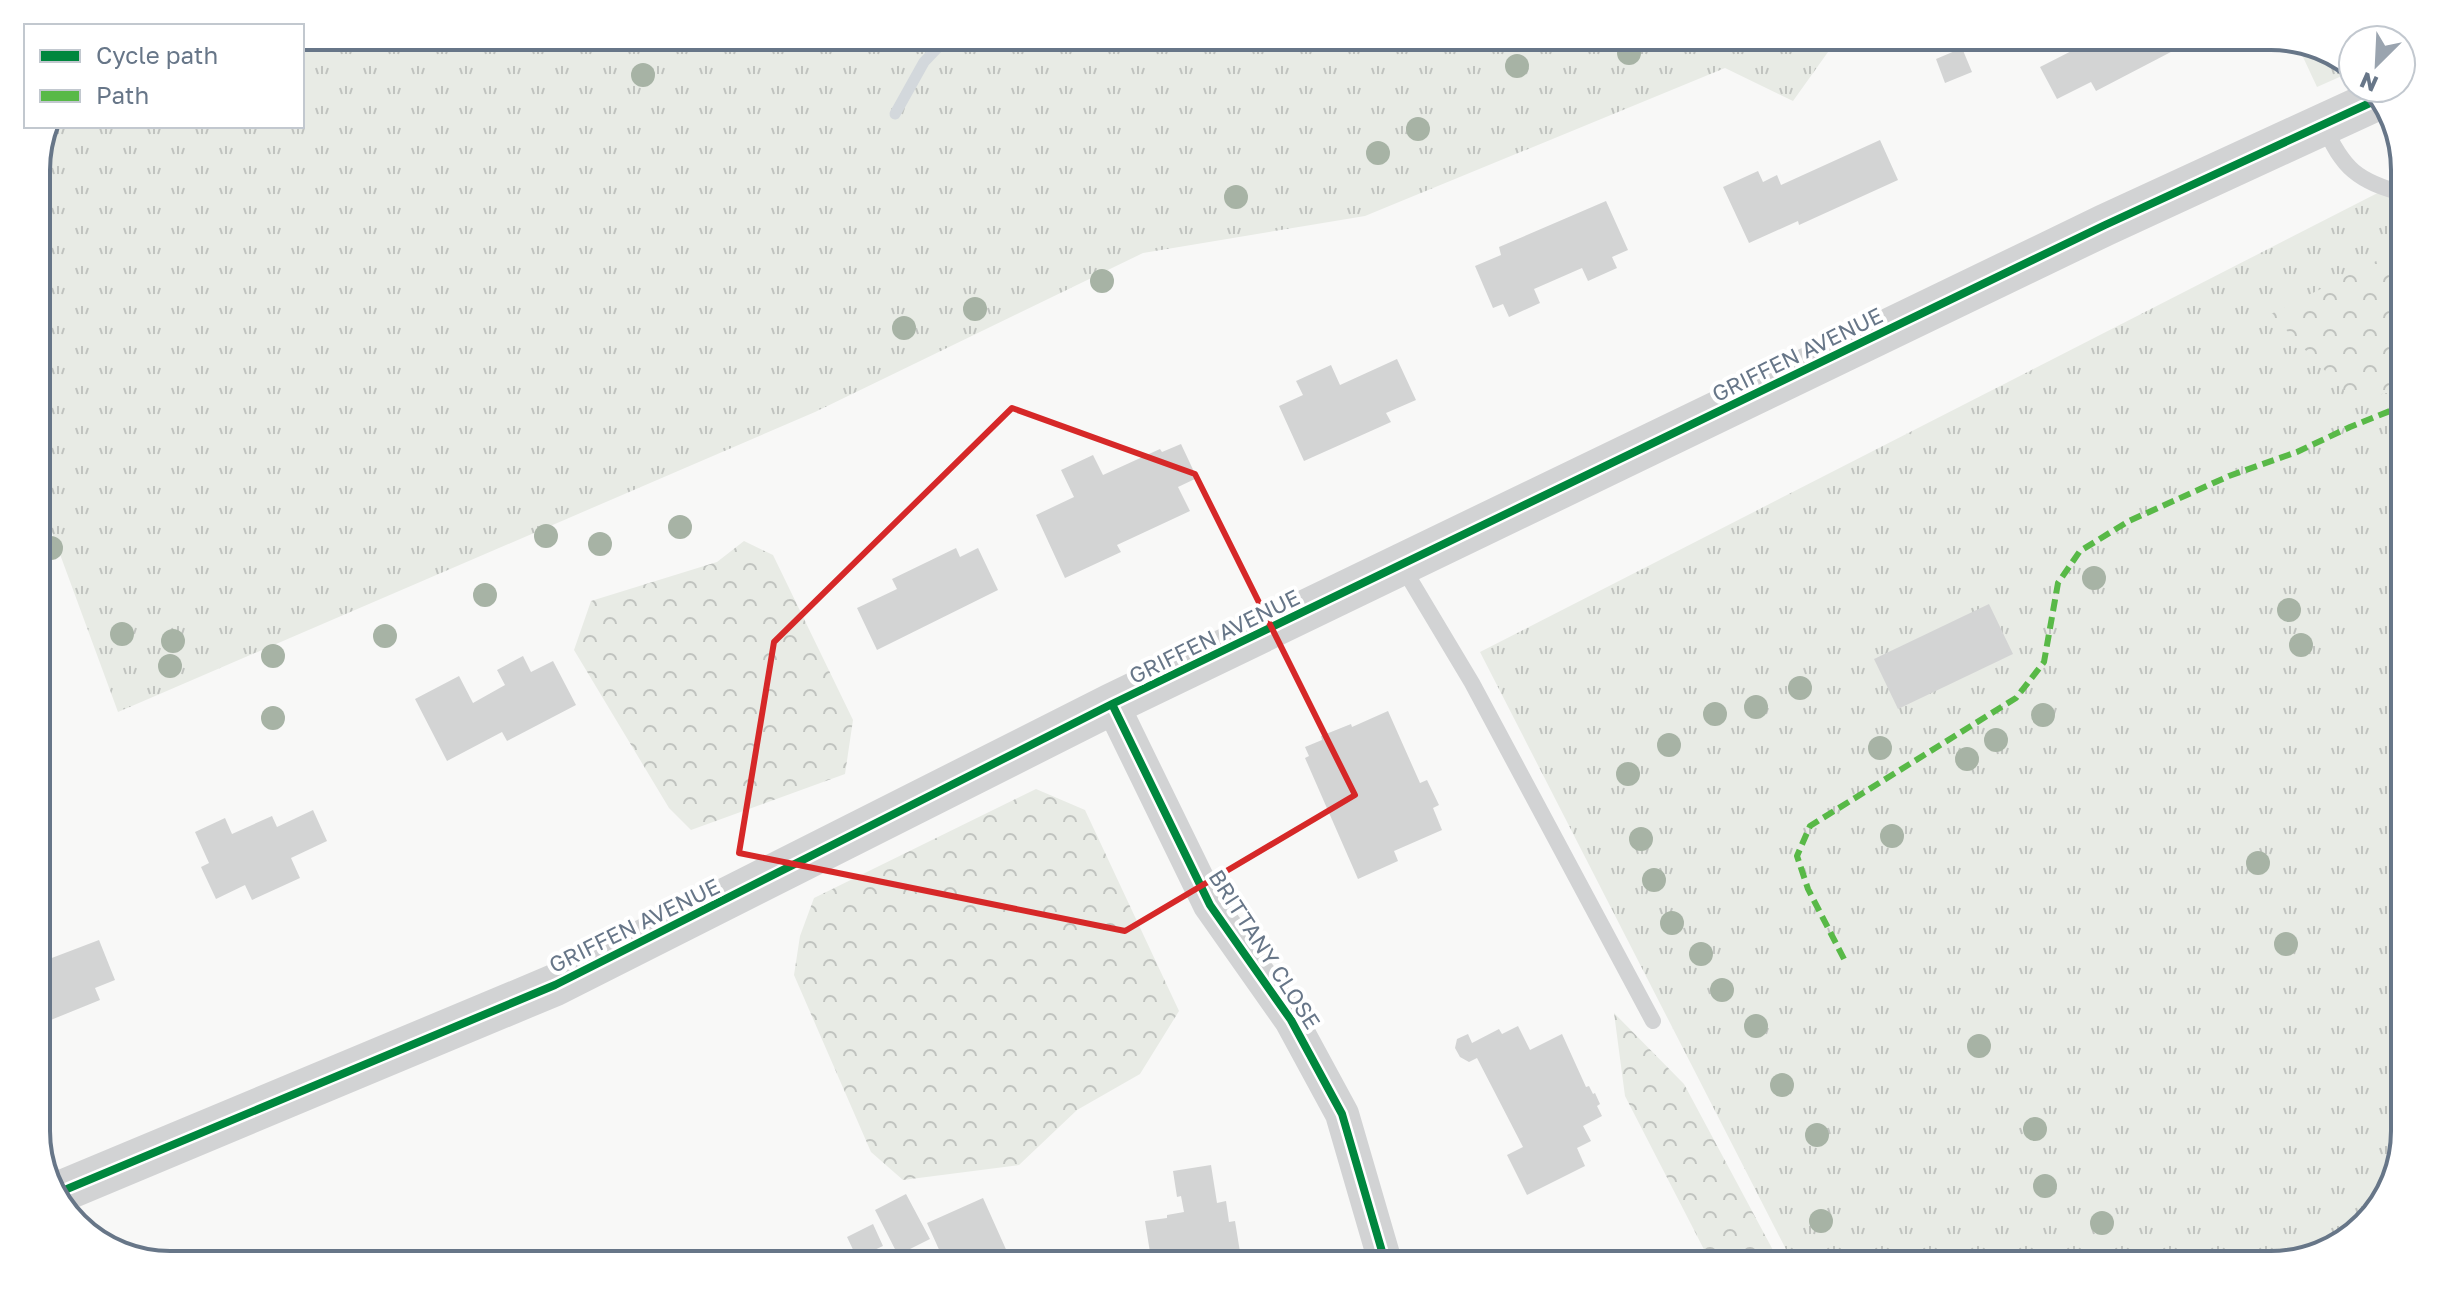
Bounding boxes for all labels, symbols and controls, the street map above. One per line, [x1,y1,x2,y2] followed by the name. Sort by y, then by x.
[24,24,304,128] legend
[2337,24,2417,104] north arrow
[96,40,218,69] text: Cycle path
[2356,67,2382,98] text: N
[96,80,149,109] text: Path
[1707,301,1887,407] street label: GRIFFEN AVENUE
[1124,583,1304,689] street label: GRIFFEN AVENUE
[1203,864,1327,1034] street label: BRITTANY CLOSE
[544,872,724,978] street label: GRIFFEN AVENUE

